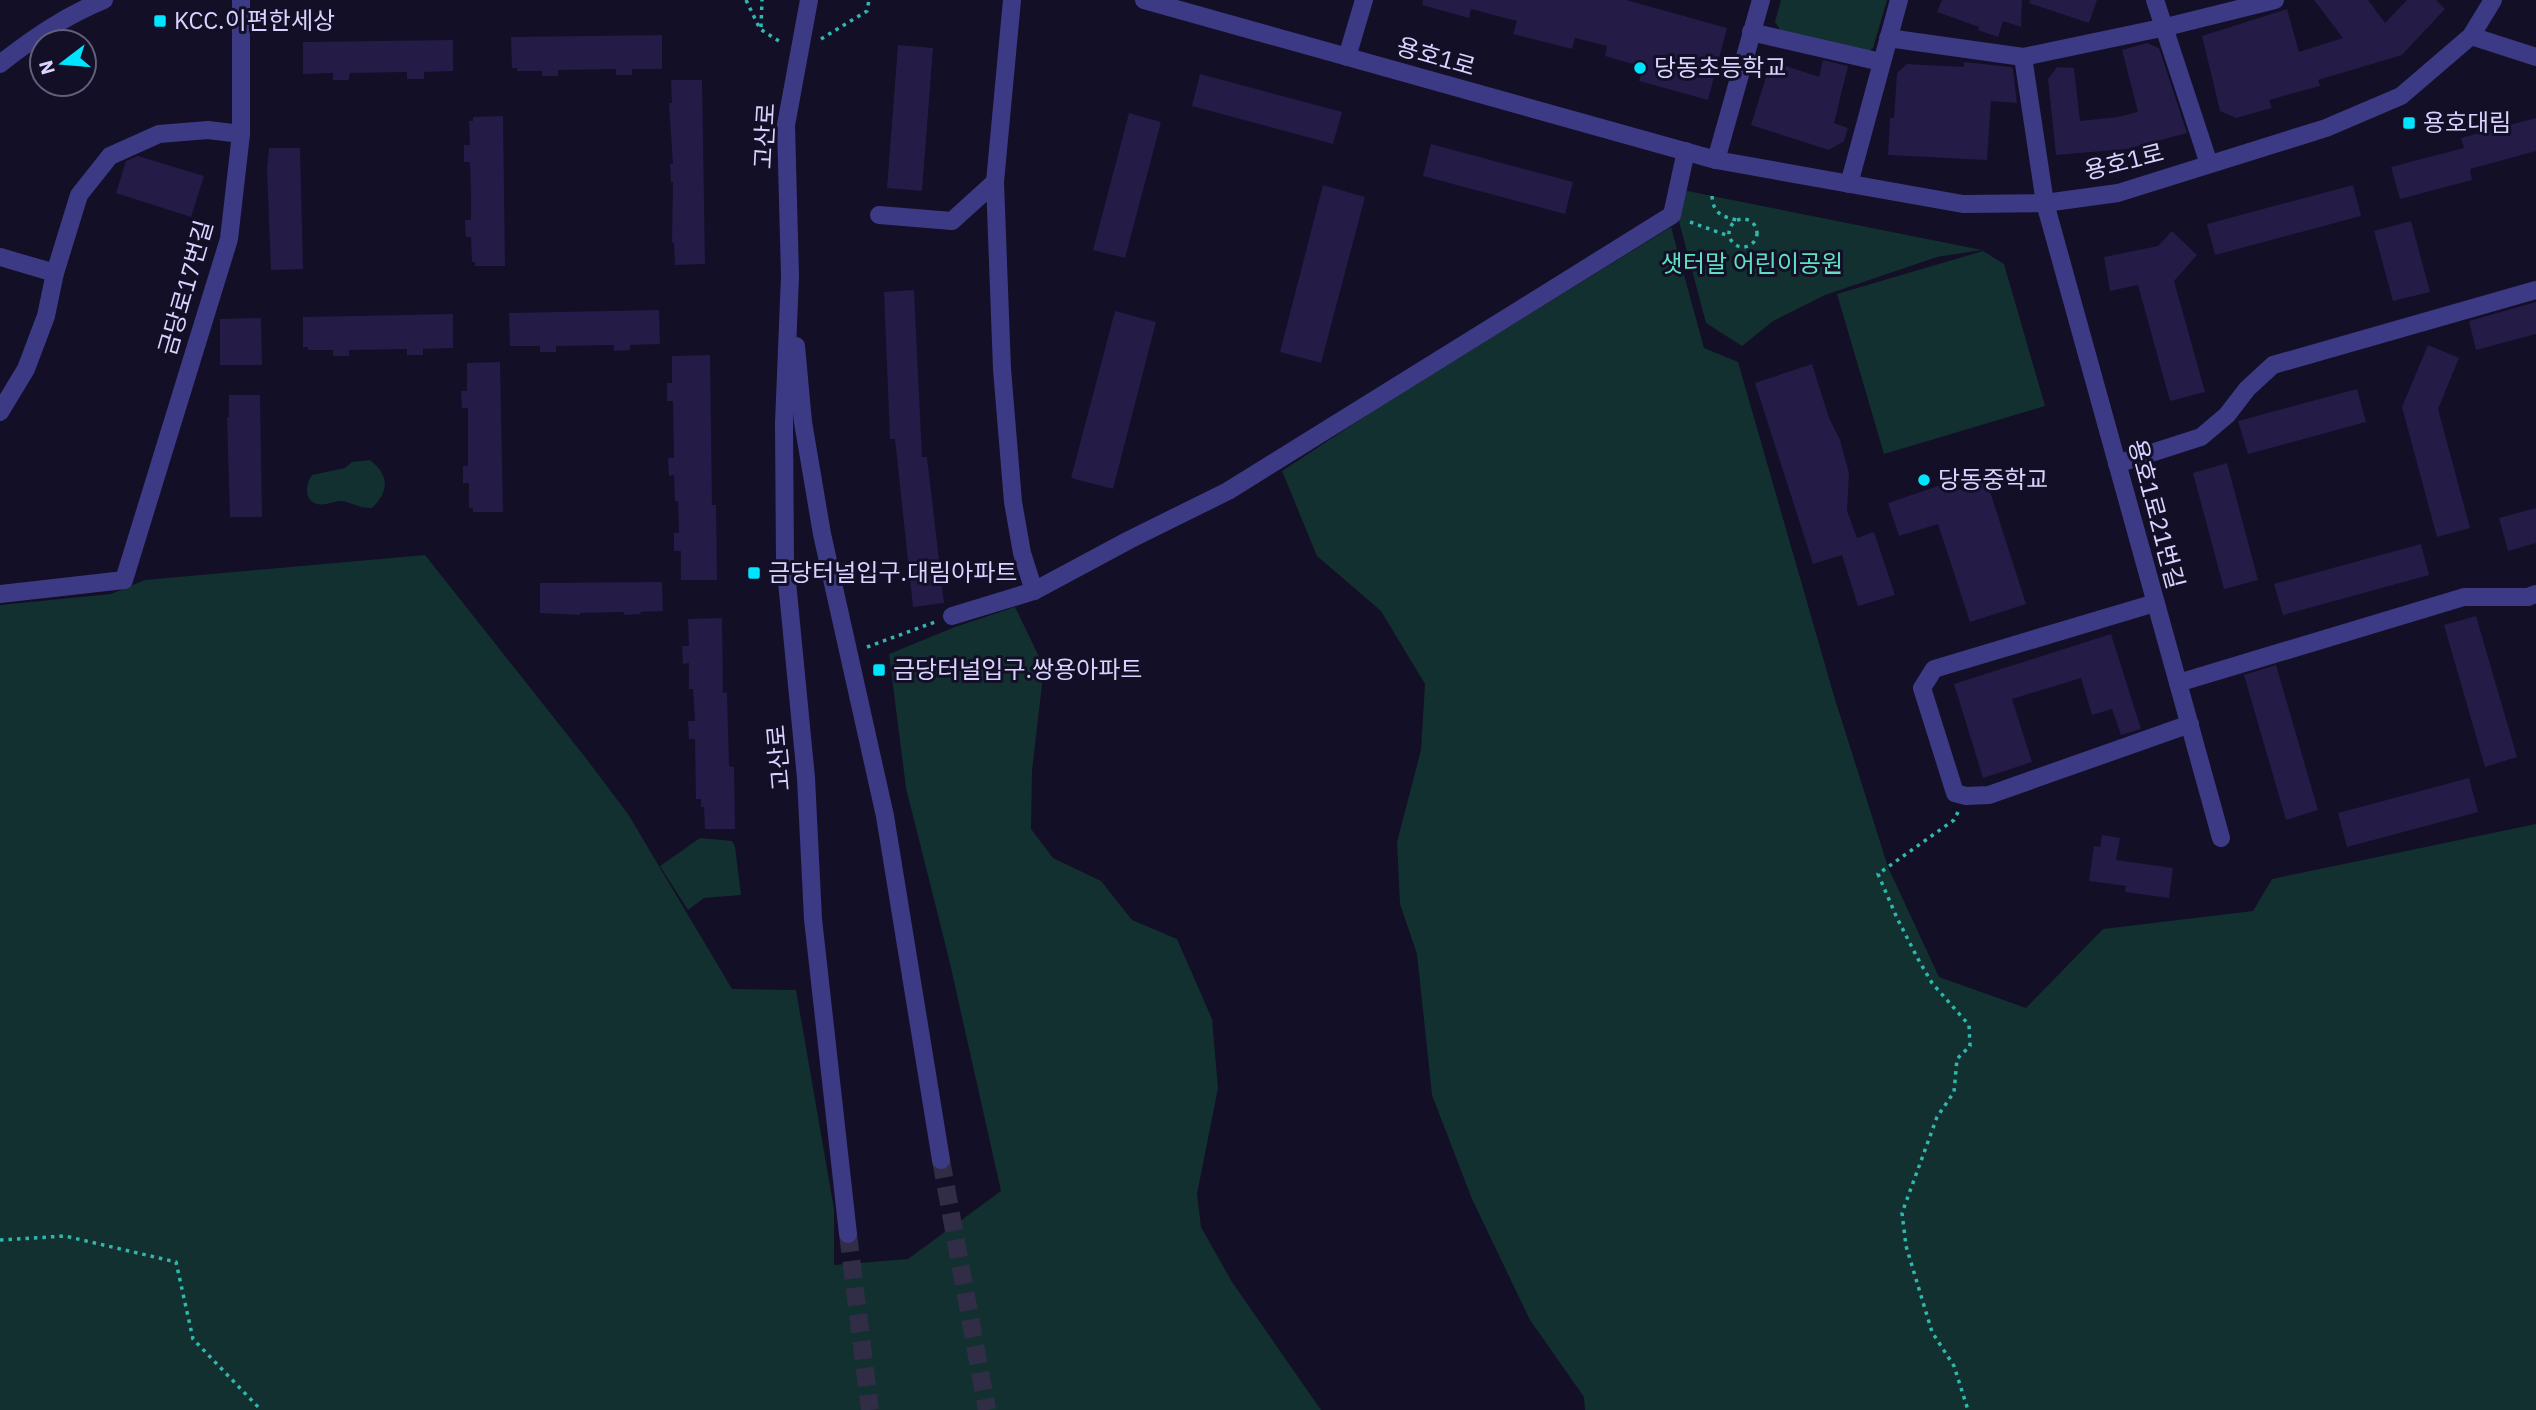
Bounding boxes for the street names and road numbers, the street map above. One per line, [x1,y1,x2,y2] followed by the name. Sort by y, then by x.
[1393,30,1479,83] street label: 용호1로
[746,102,782,170] street label: 고산로
[2081,136,2167,186] street label: 용호1로
[150,216,220,359] street label: 금당로17번길
[2122,435,2192,592] street label: 용호1로21번길
[759,724,797,792] street label: 고산로

